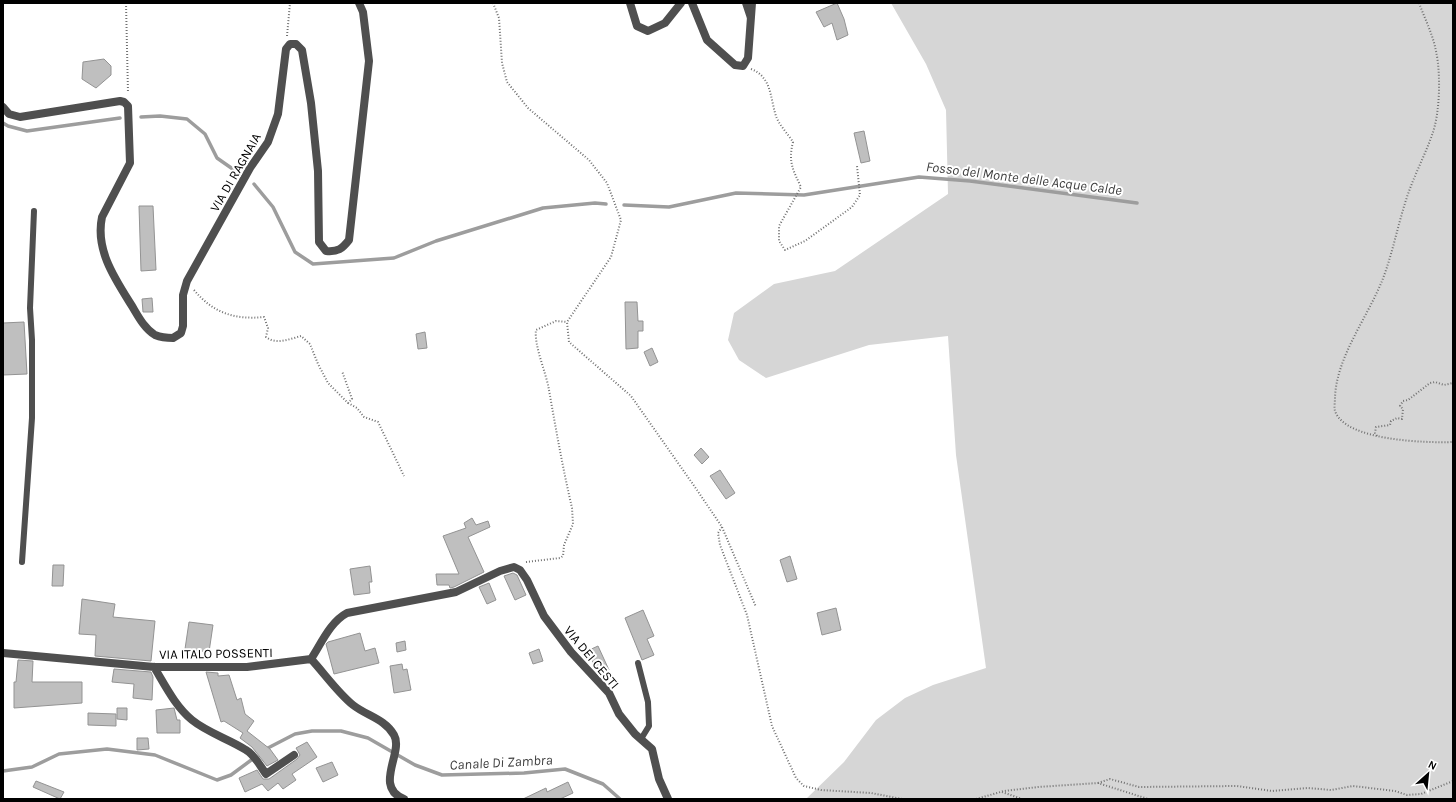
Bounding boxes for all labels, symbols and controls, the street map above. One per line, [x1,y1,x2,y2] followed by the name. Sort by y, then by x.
[207,130,264,214] street label: VIA DI RAGNAIA
[925,158,1123,199] water label: Fosso del Monte delle Acque Calde
[561,623,622,692] street label: VIA DEI CESTI
[159,645,273,662] street label: VIA ITALO POSSENTI
[449,751,553,774] water label: Canale Di Zambra
[1408,754,1448,794] north arrow
[1426,758,1439,773] text: N

